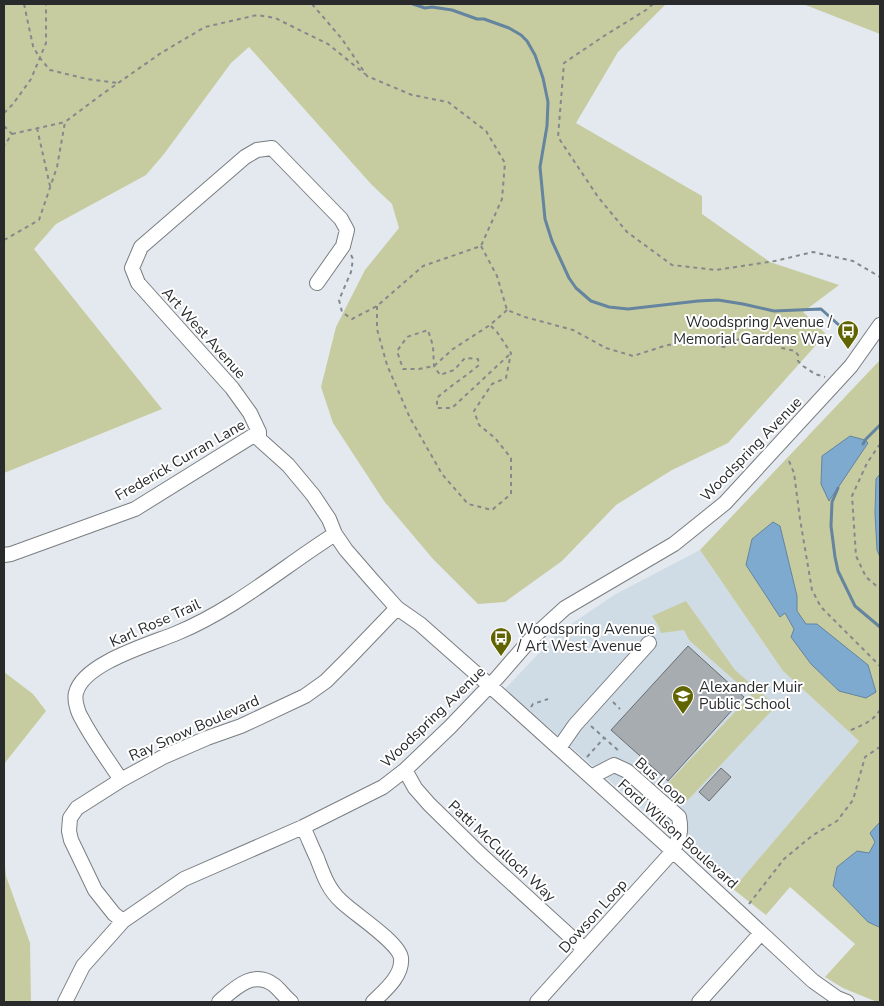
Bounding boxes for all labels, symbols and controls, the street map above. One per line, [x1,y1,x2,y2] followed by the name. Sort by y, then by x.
[158,283,250,383] street label: Art West Avenue
[673,312,833,349] place label: Woodspring Avenue / Memorial Gardens Way
[836,319,860,350] bus stop icon: Woodspring Avenue / Memorial Gardens Way
[696,392,806,506] street label: Woodspring Avenue
[111,415,249,505] street label: Frederick Curran Lane
[106,594,204,652] street label: Karl Rose Trail
[516,619,655,656] place label: Woodspring Avenue / Art West Avenue
[489,626,513,657] bus stop icon: Woodspring Avenue / Art West Avenue
[376,662,490,772] street label: Woodspring Avenue
[699,677,803,714] place label: Alexander Muir Public School
[671,684,695,715] school or university icon: Alexander Muir Public School
[126,690,262,766] street label: Ray Snow Boulevard
[631,753,692,809] street label: Bus Loop
[614,775,742,893] street label: Ford Wilson Boulevard
[444,796,560,906] street label: Patti McCulloch Way
[554,874,632,957] street label: Dowson Loop

